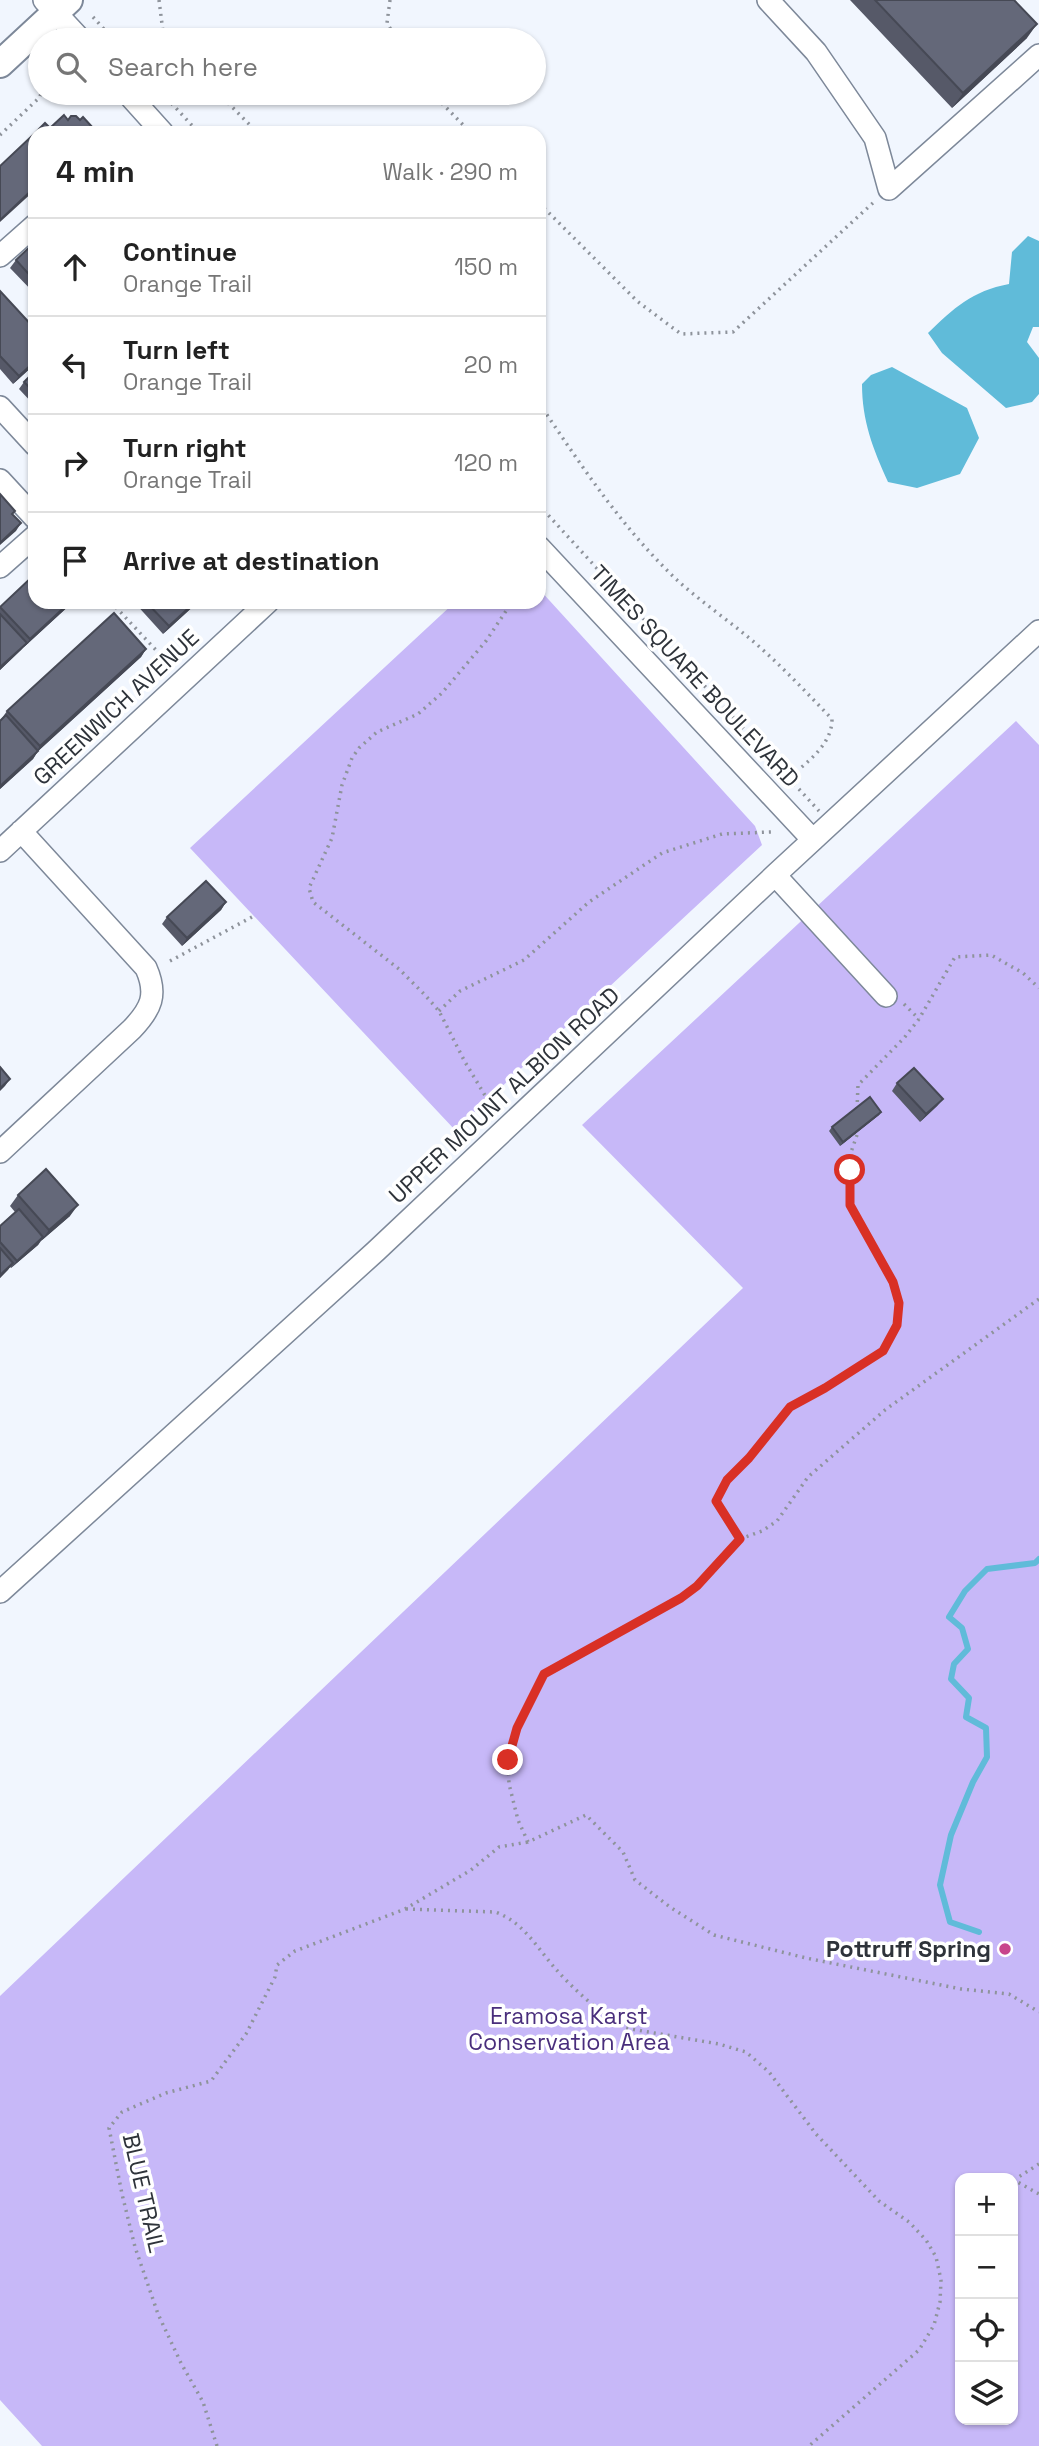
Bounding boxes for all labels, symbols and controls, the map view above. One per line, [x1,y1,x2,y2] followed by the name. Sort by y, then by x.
[28,28,546,105] search box
[52,48,90,86] icon: search
[108,50,258,84] text: Search here
[56,152,135,191] text: 4 min
[382,157,518,187] text: Walk · 290 m
[123,235,237,269] text: Continue
[56,248,94,286] icon: ahead
[454,252,518,282] text: 150 m
[123,269,252,299] text: Orange Trail
[123,333,230,367] text: Turn left
[56,346,94,384] icon: left
[464,350,518,380] text: 20 m
[123,367,252,397] text: Orange Trail
[123,431,247,465] text: Turn right
[56,444,94,482] icon: right
[454,448,518,478] text: 120 m
[123,465,252,495] text: Orange Trail
[56,542,94,580] icon: arrive
[123,544,380,578] text: Arrive at destination
[584,559,806,793] street label: TIMES SQUARE BOULEVARD
[27,622,205,792] street label: GREENWICH AVENUE
[382,980,626,1210] street label: UPPER MOUNT ALBION ROAD
[834,1154,865,1185] route start
[492,1744,523,1775] route end
[826,1934,991,1964] place label: Pottruff Spring
[997,1941,1013,1957] marker: Pottruff Spring
[468,2001,670,2057] park label: Eramosa Karst Conservation Area
[116,2130,172,2256] street label: BLUE TRAIL
[955,2173,1018,2425] map controls
[955,2173,1018,2236] button: +
[955,2236,1018,2299] button: −
[955,2299,1018,2362] button: locate
[955,2362,1018,2425] button: layers

